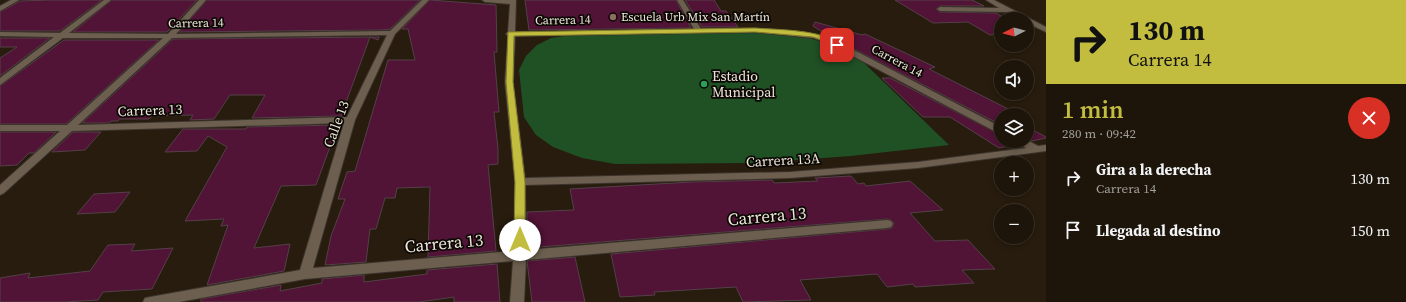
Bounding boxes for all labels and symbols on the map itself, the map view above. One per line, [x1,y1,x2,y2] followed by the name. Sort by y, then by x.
[621,9,770,25] place label: Escuela Urb Mix San Martín
[535,12,591,28] street label: Carrera 14
[608,12,618,22] marker: Escuela Urb Mix San Martín
[994,12,1034,52] north arrow
[168,15,224,31] street label: Carrera 14
[820,28,854,62] pin
[869,41,925,81] street label: Carrera 14
[712,66,775,102] place label: Estadio Municipal
[699,79,709,89] marker: Estadio Municipal
[318,98,354,150] street label: Calle 13
[117,99,183,121] street label: Carrera 13
[745,148,821,172] street label: Carrera 13A
[727,201,807,231] street label: Carrera 13
[499,219,541,261] position arrow
[404,228,484,258] street label: Carrera 13

